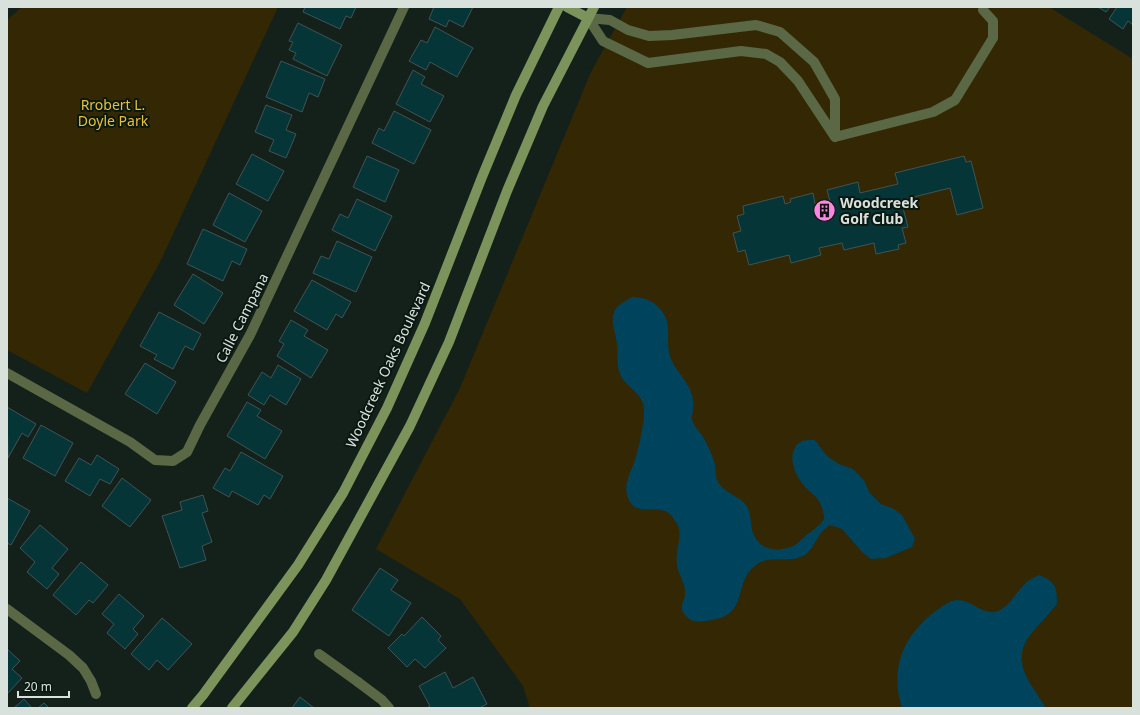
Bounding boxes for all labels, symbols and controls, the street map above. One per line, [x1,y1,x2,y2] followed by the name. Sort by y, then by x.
[78,95,149,130] park label: Rrobert L. Doyle Park
[840,193,919,228] place label: Woodcreek Golf Club
[811,198,837,224] building icon: Woodcreek Golf Club
[211,270,272,366] street label: Calle Campana
[341,279,434,451] street label: Woodcreek Oaks Boulevard
[18,673,69,699] scale bar
[24,678,52,695] text: 20 m

